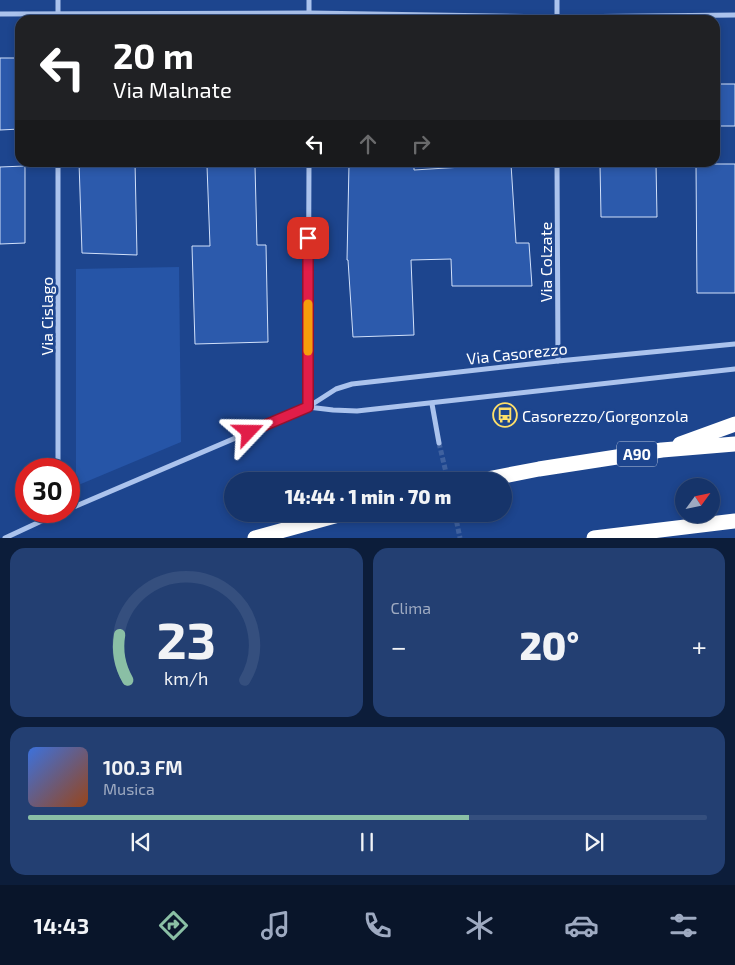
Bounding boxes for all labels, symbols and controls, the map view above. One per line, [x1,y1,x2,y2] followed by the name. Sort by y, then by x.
[113,34,194,76] text: 20 m
[30,35,95,100] icon: left
[113,76,232,102] text: Via Malnate
[301,130,329,158] icon: left
[354,130,382,158] icon: ahead
[407,130,435,158] icon: right
[287,217,329,259] pin
[536,222,555,302] street label: Via Colzate
[294,224,322,252] icon: arrive
[37,277,56,355] street label: Via Cislago
[466,338,568,368] street label: Via Casorezzo
[492,402,518,428] bus stop icon: Casorezzo/Gorgonzola
[222,405,274,457] position arrow
[522,406,689,425] place label: Casorezzo/Gorgonzola
[617,442,657,466] road number: A90
[15,458,80,523] speed limit sign: 30
[675,478,720,522] north arrow
[675,478,720,523] map controls
[285,485,451,508] text: 14:44 · 1 min · 70 m
[391,598,431,617] text: Clima
[156,607,216,669] text: 23
[519,622,579,668] text: 20°
[391,629,407,663] text: −
[692,629,707,663] text: +
[164,667,208,689] text: km/h
[103,756,183,779] text: 100.3 FM
[103,779,155,798] text: Musica
[127,828,155,856] icon: previous
[353,828,381,856] icon: pause
[580,828,608,856] icon: next
[156,908,191,943] icon: directions
[258,908,293,943] icon: music
[360,908,395,943] icon: phone
[462,908,497,943] icon: climate
[564,908,599,943] icon: car
[666,908,701,943] icon: filters
[34,912,89,938] text: 14:43

